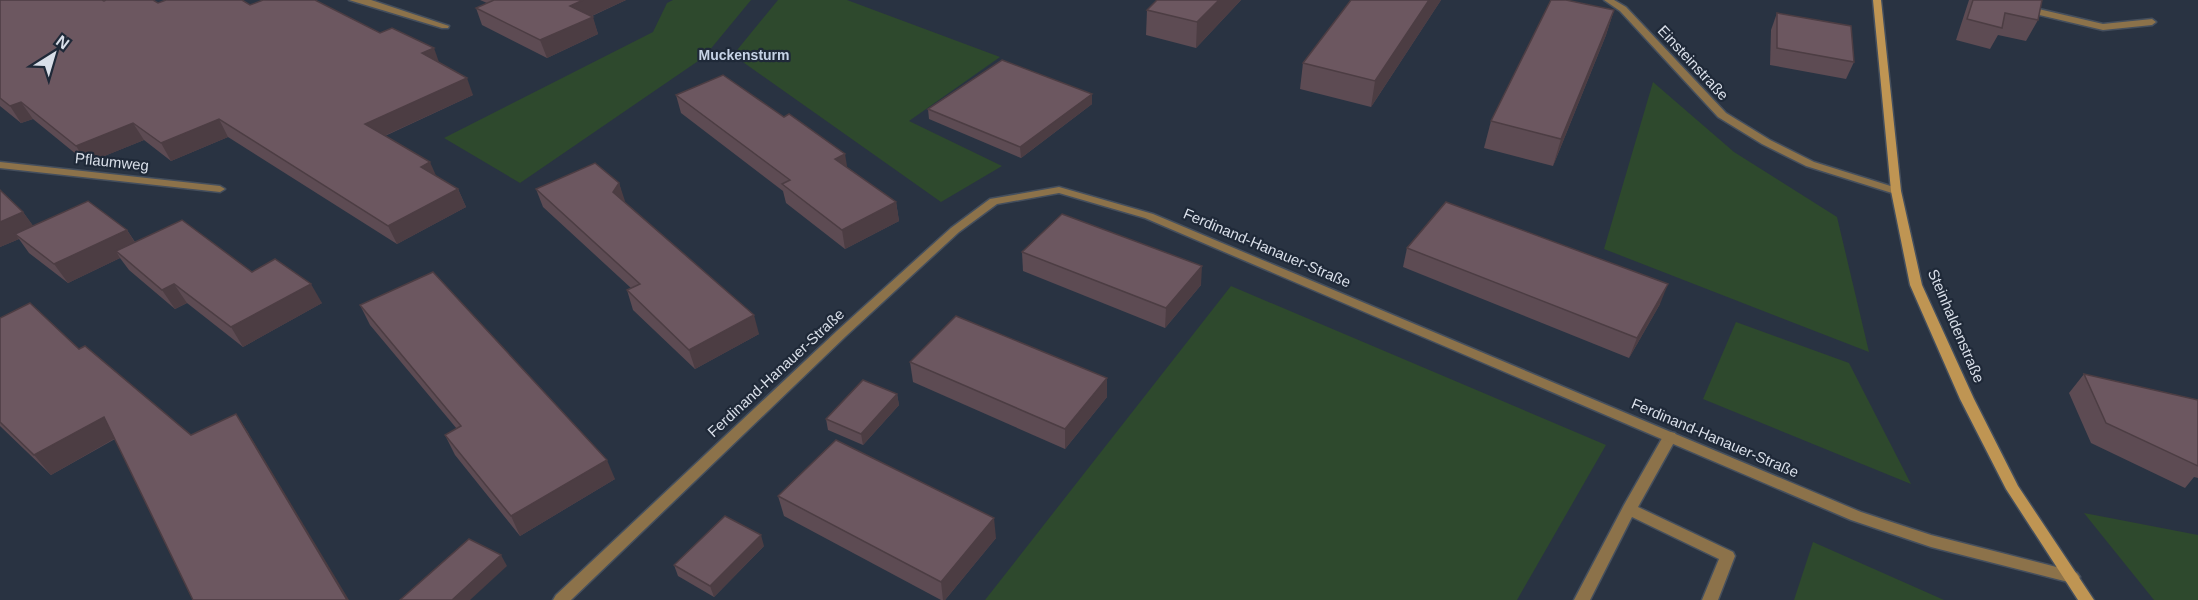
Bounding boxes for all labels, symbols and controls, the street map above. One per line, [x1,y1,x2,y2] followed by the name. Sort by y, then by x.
[1654,22,1732,104] street label: Einsteinstraße
[24,24,84,84] north arrow
[53,32,72,53] text: N
[698,47,790,63] district label: Muckensturm
[74,149,150,174] street label: Pflaumweg
[1181,205,1353,291] street label: Ferdinand-Hanauer-Straße
[1925,266,1988,385] street label: Steinhaldenstraße
[704,305,847,440] street label: Ferdinand-Hanauer-Straße
[1629,395,1801,481] street label: Ferdinand-Hanauer-Straße

